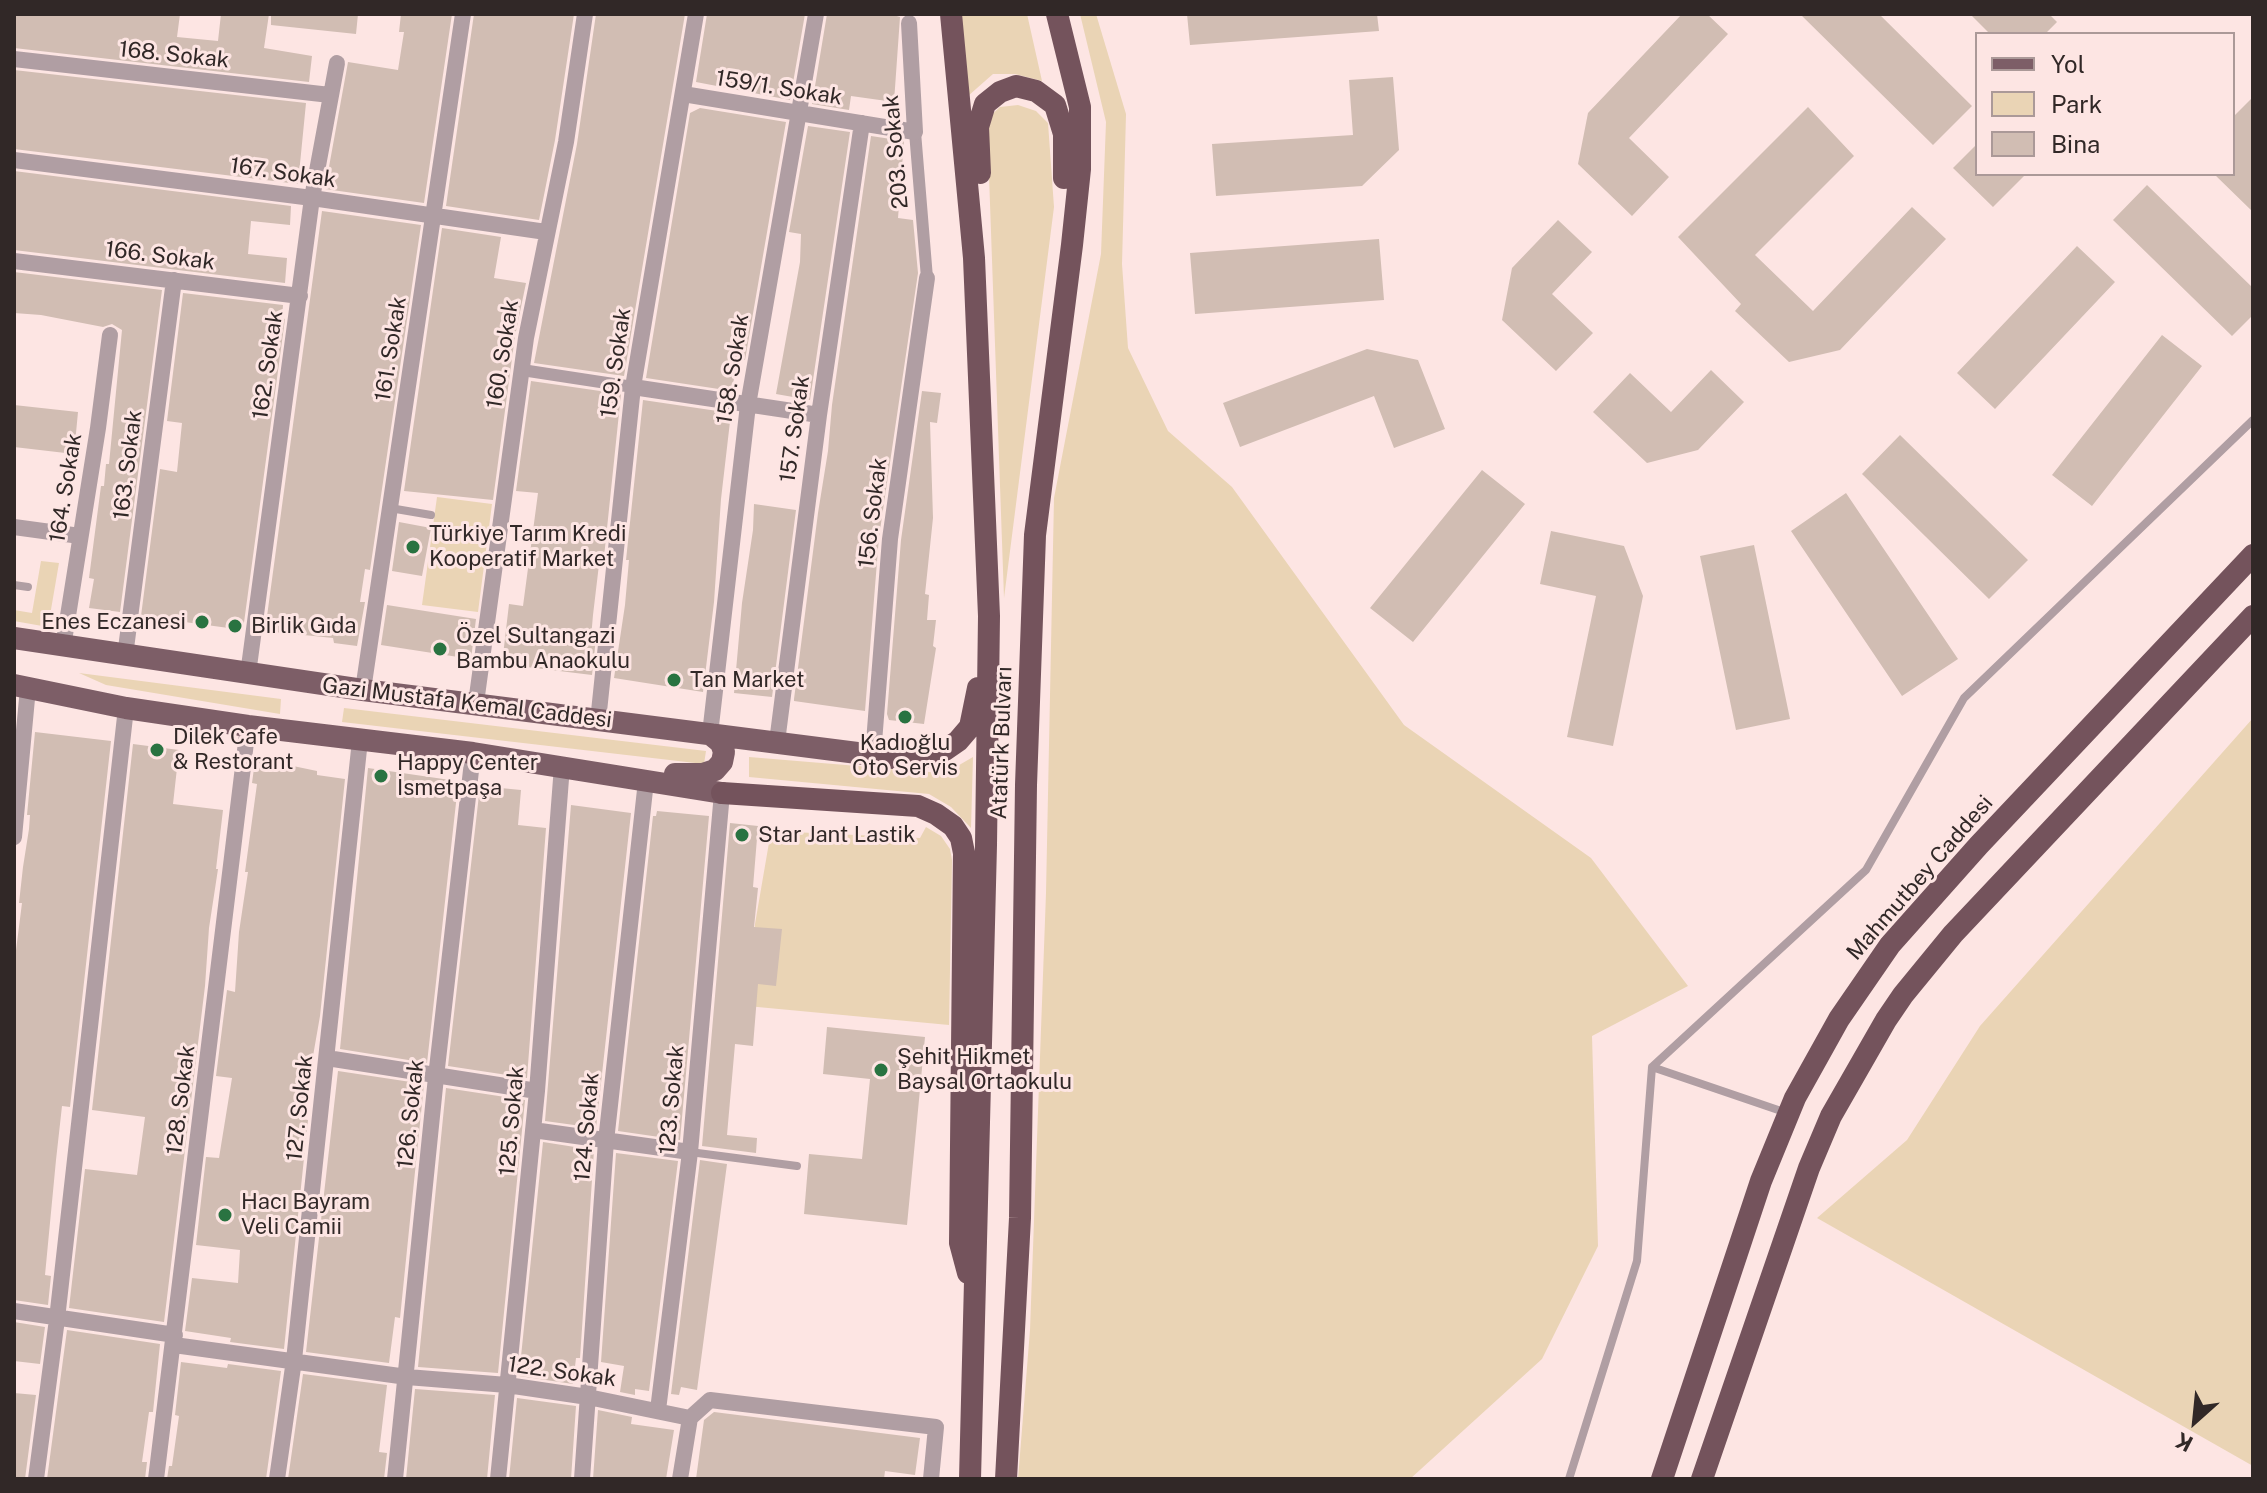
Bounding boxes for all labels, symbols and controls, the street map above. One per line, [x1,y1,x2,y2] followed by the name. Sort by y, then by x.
[1975,32,2235,176] legend
[118,36,230,74] street label: 168. Sokak
[2051,50,2085,78] text: Yol
[714,65,844,111] street label: 159/1. Sokak
[2051,90,2102,118] text: Park
[878,94,914,210] street label: 203. Sokak
[2051,130,2100,158] text: Bina
[228,152,338,194] street label: 167. Sokak
[104,236,216,276] street label: 166. Sokak
[370,295,412,403] street label: 161. Sokak
[481,298,525,410] street label: 160. Sokak
[595,306,637,420] street label: 159. Sokak
[247,309,289,421] street label: 162. Sokak
[711,312,755,426] street label: 158. Sokak
[774,374,816,484] street label: 157. Sokak
[108,409,148,521] street label: 163. Sokak
[44,431,88,545] street label: 164. Sokak
[853,456,893,570] street label: 156. Sokak
[429,521,626,572] place label: Türkiye Tarım Kredi Kooperatif Market
[404,538,422,556] marker: Türkiye Tarım Kredi Kooperatif Market
[41,609,186,635] place label: Enes Eczanesi
[193,613,211,631] marker: Enes Eczanesi
[251,613,357,639] place label: Birlik Gıda
[226,617,244,635] marker: Birlik Gıda
[456,623,630,674] place label: Özel Sultangazi Bambu Anaokulu
[431,640,449,658] marker: Özel Sultangazi Bambu Anaokulu
[986,666,1018,820] street label: Atatürk Bulvarı
[690,667,804,693] place label: Tan Market
[665,671,683,689] marker: Tan Market
[321,672,613,734] street label: Gazi Mustafa Kemal Caddesi
[896,708,914,726] marker: Kadıoğlu Oto Servis
[173,724,294,776] place label: Dilek Cafe & Restorant
[852,730,958,782] place label: Kadıoğlu Oto Servis
[148,741,166,759] marker: Dilek Cafe & Restorant
[397,750,538,802] place label: Happy Center İsmetpaşa
[372,767,390,785] marker: Happy Center İsmetpaşa
[1841,790,1999,966] street label: Mahmutbey Caddesi
[758,822,916,848] place label: Star Jant Lastik
[733,826,751,844] marker: Star Jant Lastik
[161,1044,201,1156] street label: 128. Sokak
[654,1044,690,1156] street label: 123. Sokak
[897,1044,1072,1096] place label: Şehit Hikmet Baysal Ortaokulu
[281,1054,319,1162] street label: 127. Sokak
[392,1058,430,1170] street label: 126. Sokak
[872,1061,890,1079] marker: Şehit Hikmet Baysal Ortaokulu
[494,1065,530,1177] street label: 125. Sokak
[569,1071,605,1183] street label: 124. Sokak
[241,1189,370,1240] place label: Hacı Bayram Veli Camii
[216,1206,234,1224] marker: Hacı Bayram Veli Camii
[506,1351,618,1393] street label: 122. Sokak
[2155,1381,2235,1461] north arrow
[2171,1427,2197,1458] text: K

